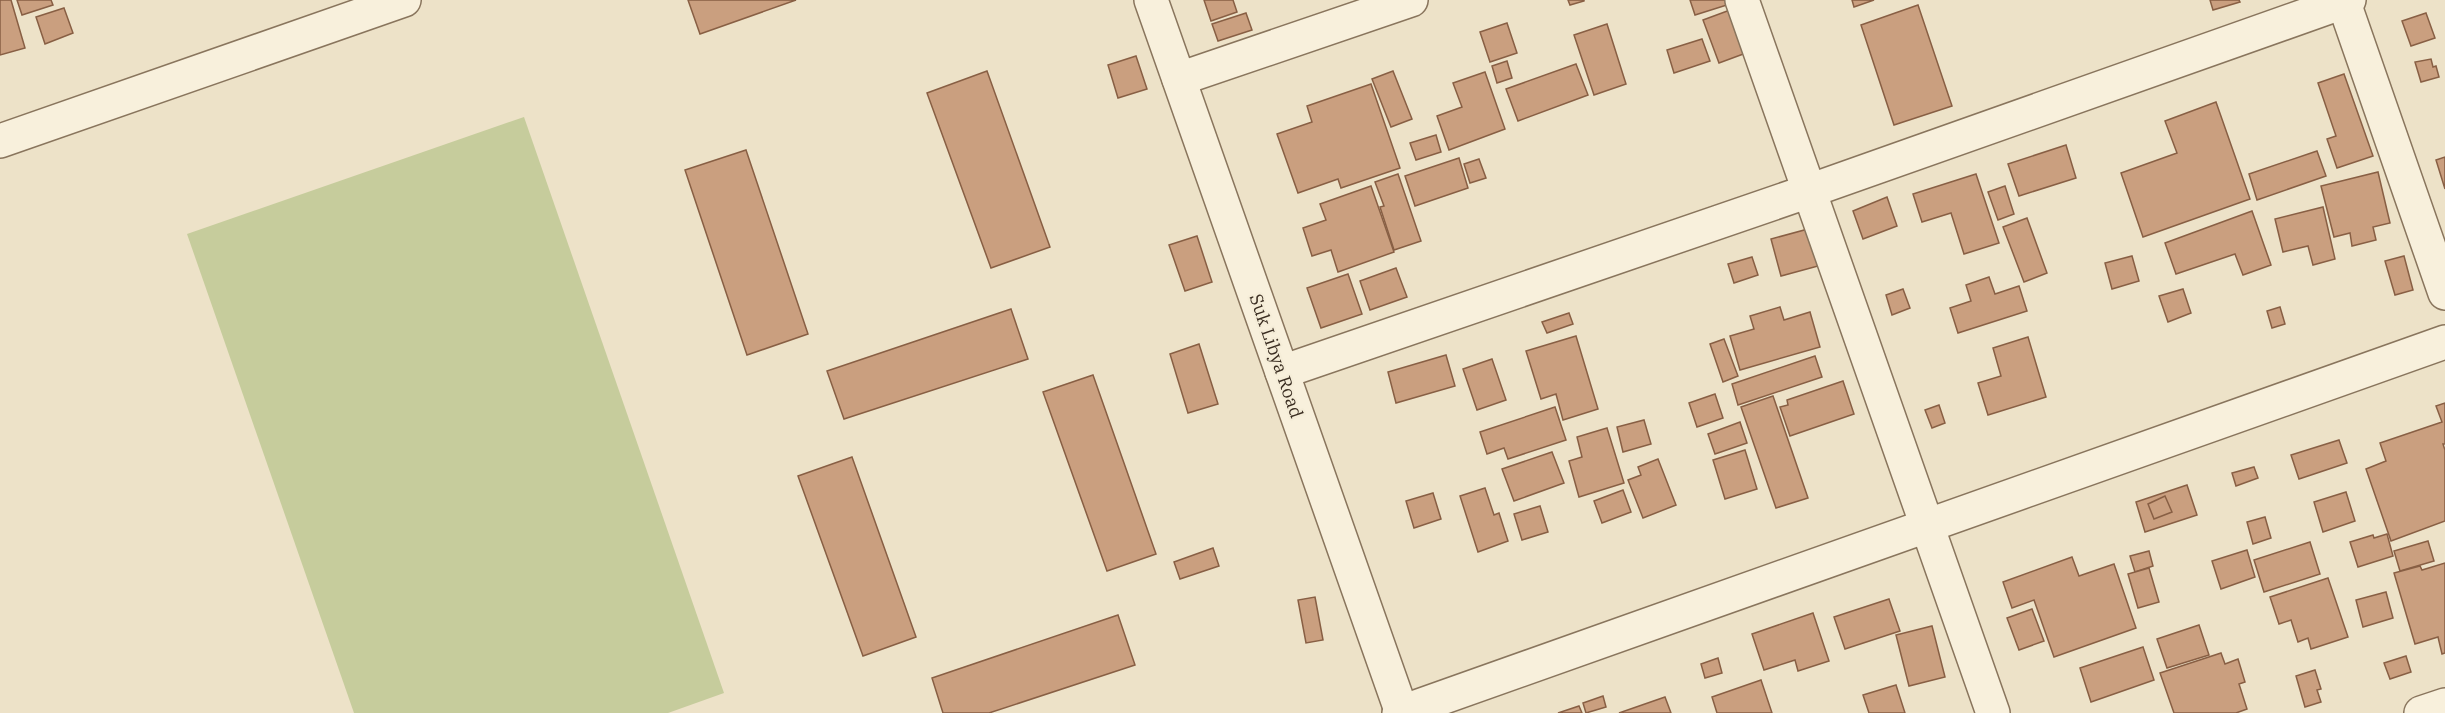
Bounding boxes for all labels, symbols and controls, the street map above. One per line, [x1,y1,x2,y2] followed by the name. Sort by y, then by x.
[1244,291,1308,421] street label: Suk Libya Road

